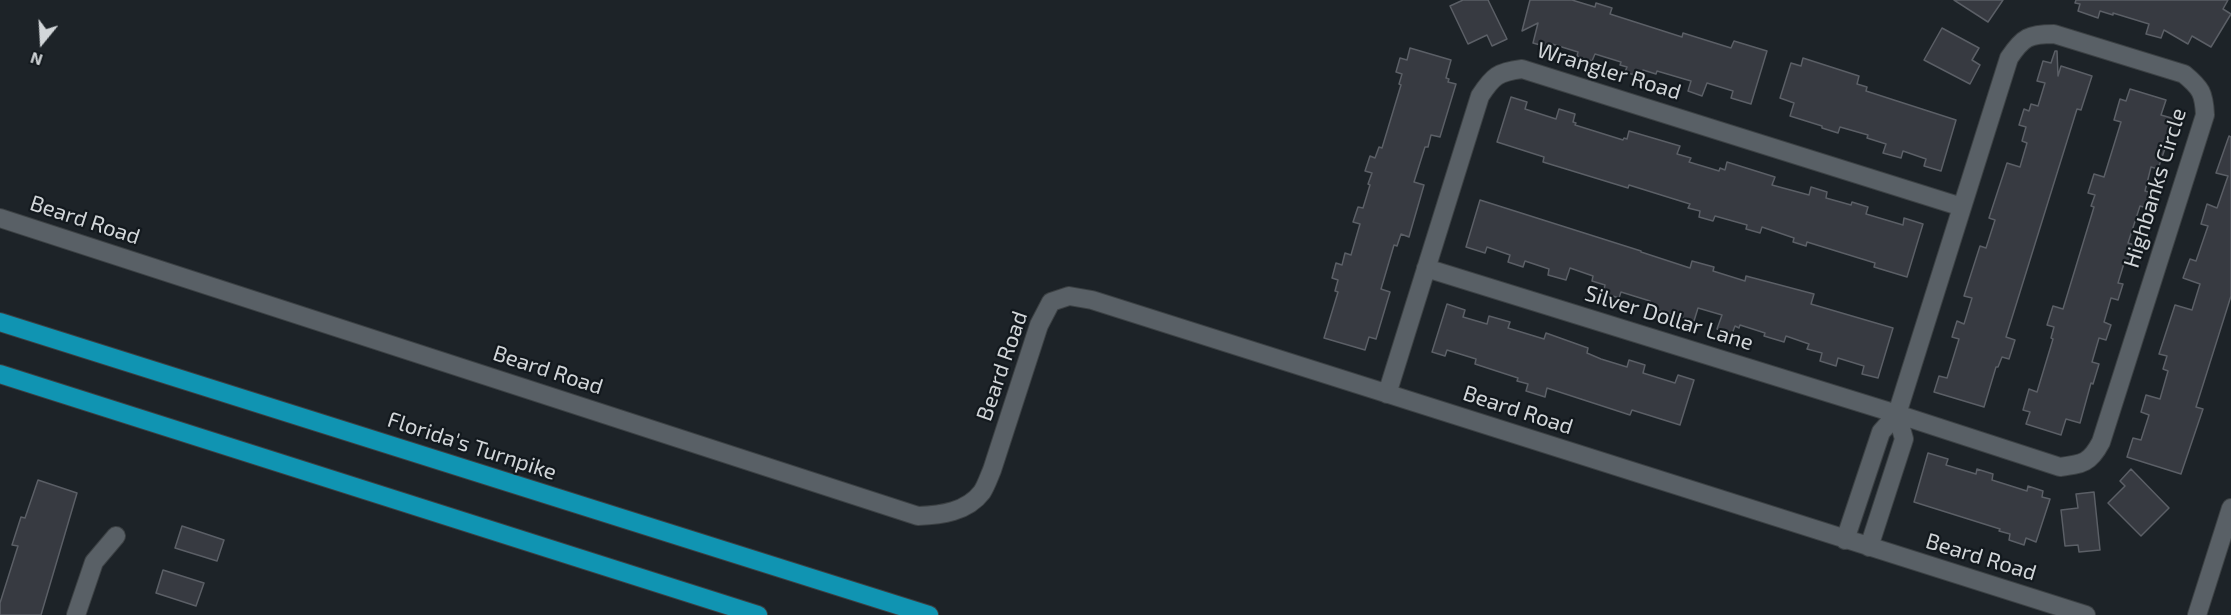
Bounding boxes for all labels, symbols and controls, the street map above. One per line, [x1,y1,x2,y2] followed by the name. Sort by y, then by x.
[12,12,72,72] north arrow
[1534,37,1684,105] street label: Wrangler Road
[28,49,45,70] text: N
[2118,105,2192,271] street label: Highbanks Circle
[27,190,143,250] street label: Beard Road
[1582,280,1756,356] street label: Silver Dollar Lane
[971,308,1033,424] street label: Beard Road
[490,340,606,400] street label: Beard Road
[1460,380,1576,440] street label: Beard Road
[384,406,560,486] street label: Florida's Turnpike
[1922,528,2040,586] street label: Beard Road

